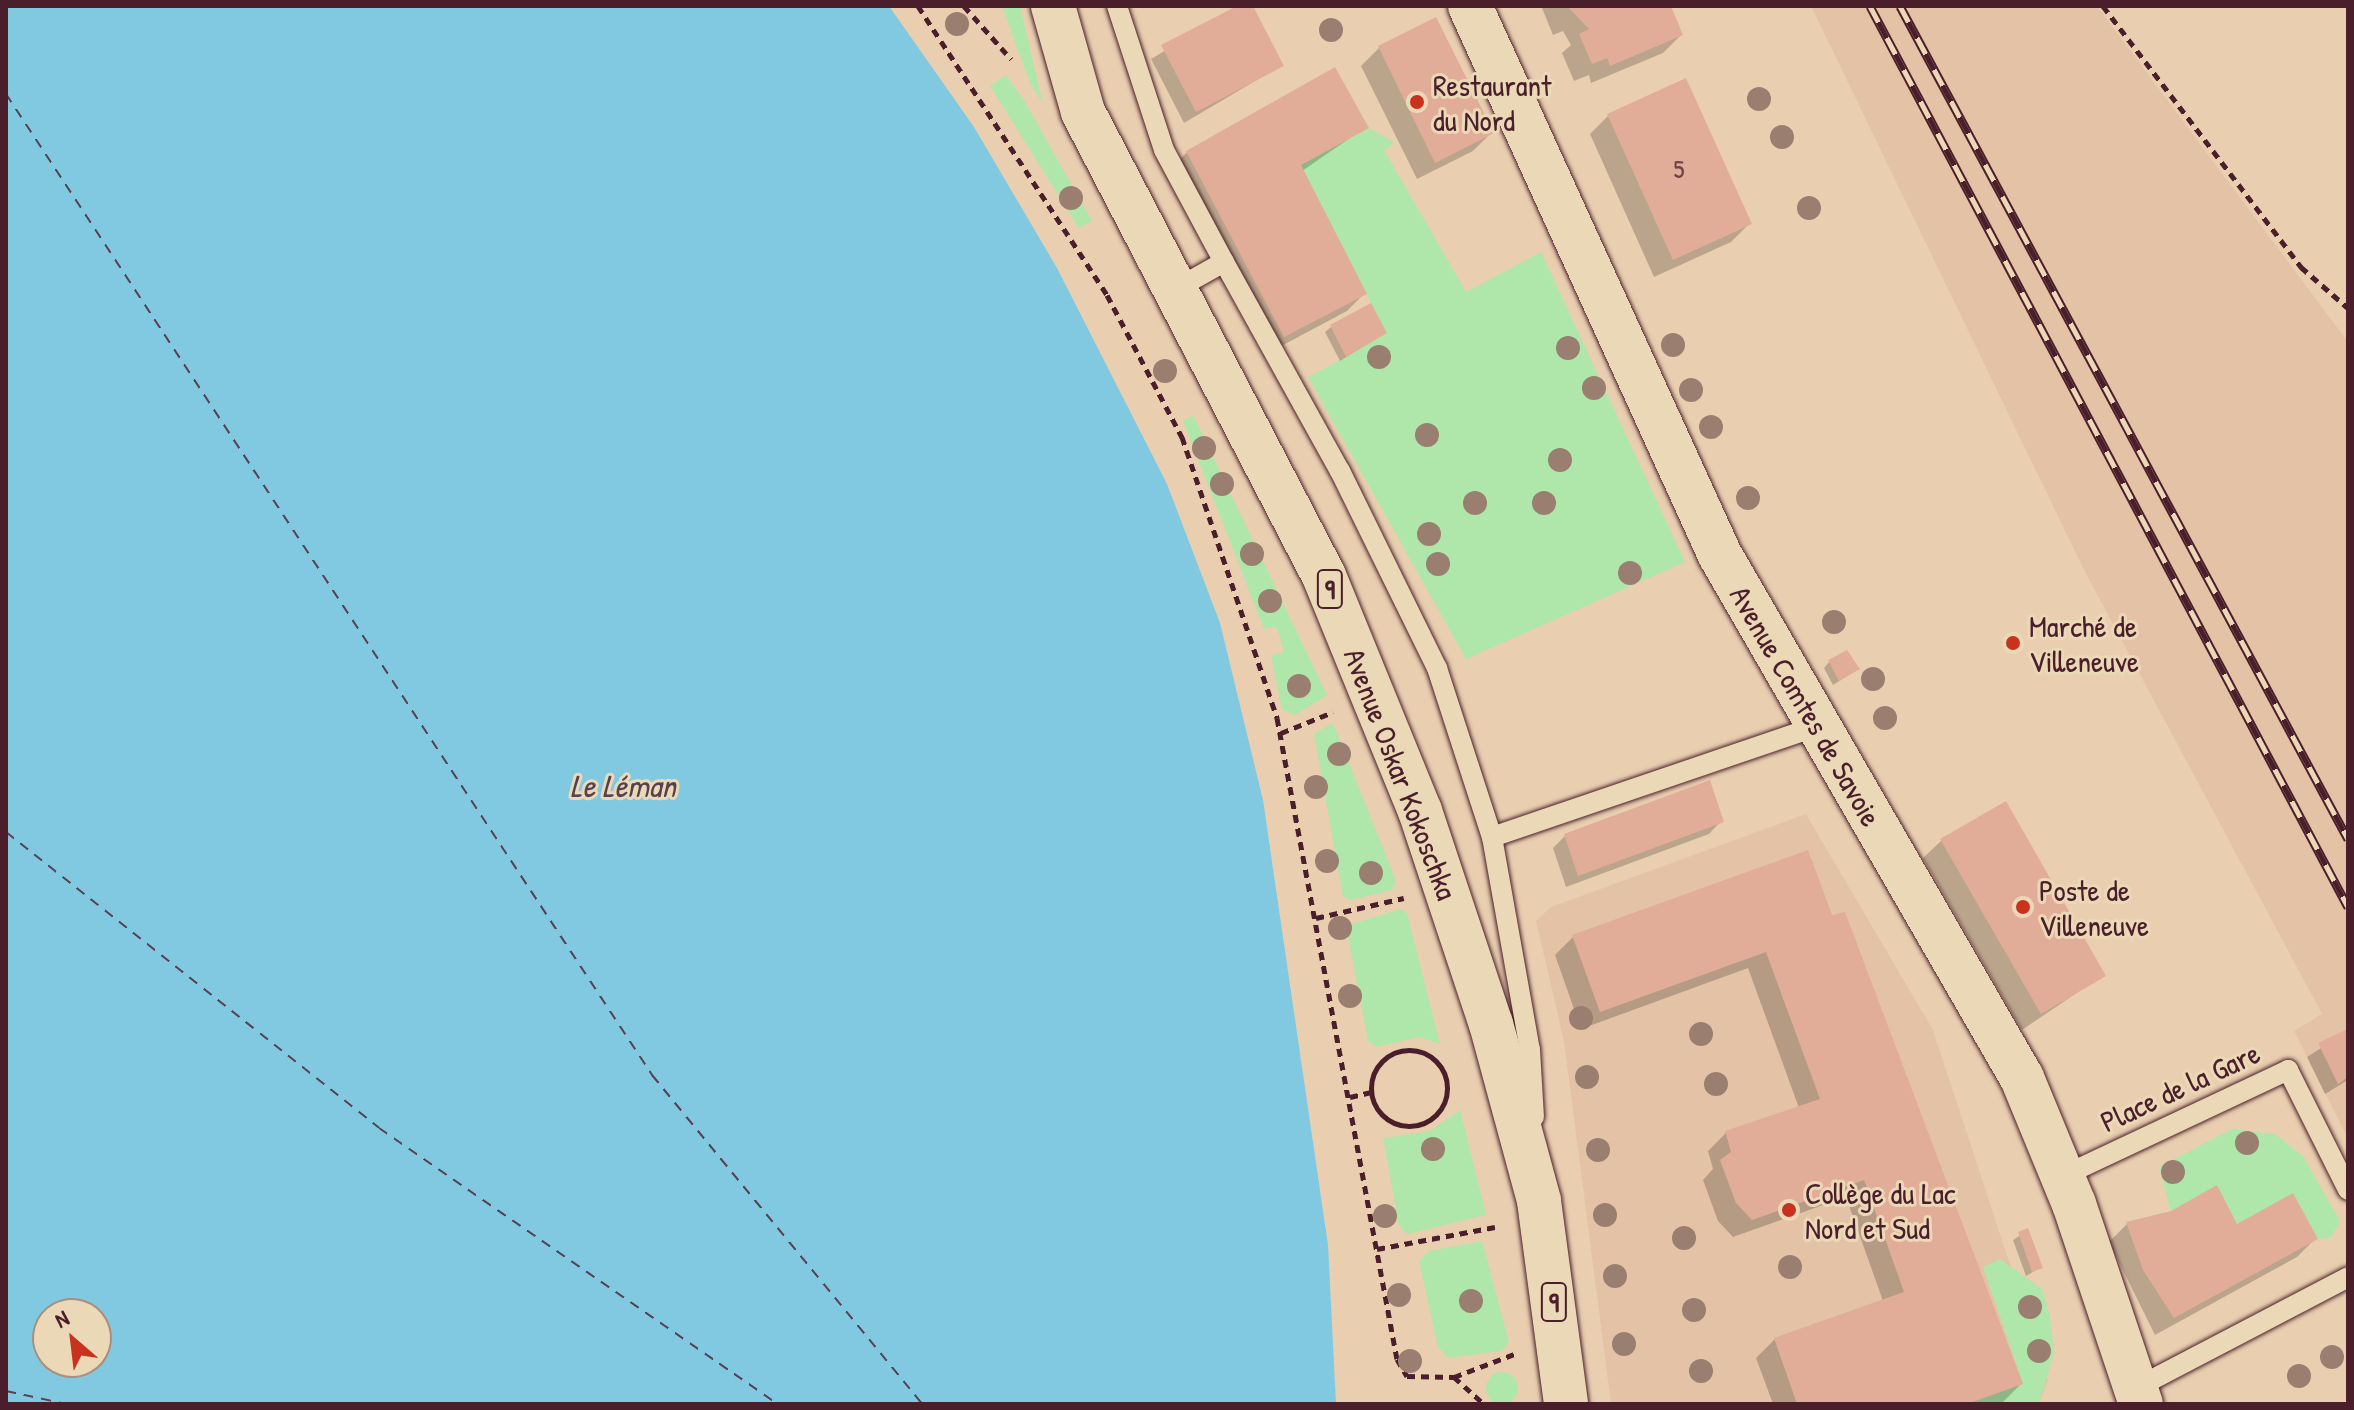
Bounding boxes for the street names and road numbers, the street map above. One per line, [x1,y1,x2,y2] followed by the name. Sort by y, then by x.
[1316,565,1344,613] road number: 9
[1723,579,1889,833] street label: Avenue Comtes de Savoie
[1336,643,1466,905] street label: Avenue Oskar Kokoschka
[2095,1034,2265,1140] street label: Place de la Gare
[1540,1278,1568,1326] road number: 9

